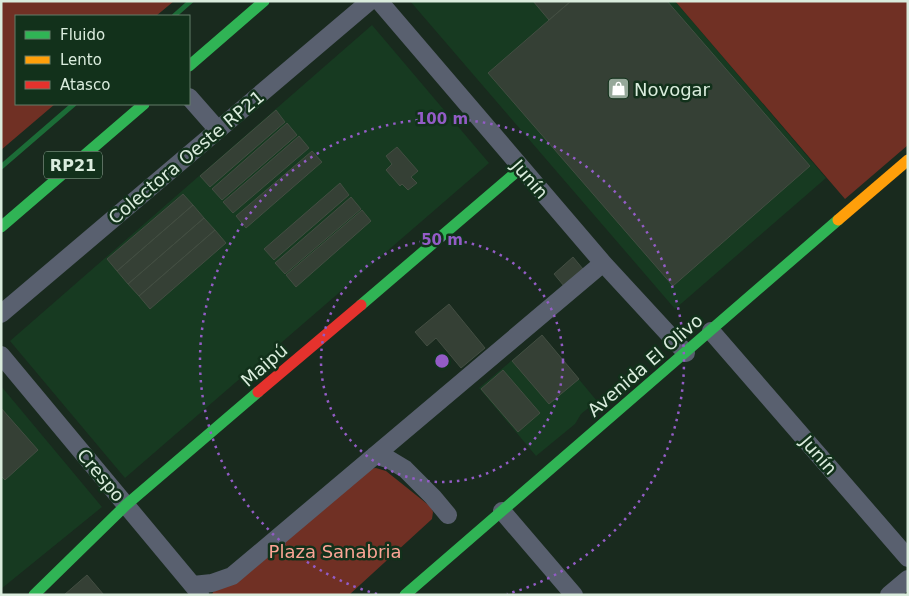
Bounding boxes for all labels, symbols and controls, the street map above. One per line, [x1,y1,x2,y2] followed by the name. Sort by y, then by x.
[15,15,190,105] legend
[60,26,105,44] text: Fluido
[60,51,102,69] text: Lento
[60,76,110,94] text: Atasco
[606,77,630,101] shop icon: Novogar
[634,79,711,100] place label: Novogar
[104,86,268,228] street label: Colectora Oeste RP21
[416,110,468,128] text: 100 m
[44,152,102,178] road number: RP21
[507,155,553,203] street label: Junín
[421,231,463,249] text: 50 m
[583,309,707,421] street label: Avenida El Olivo
[237,339,291,391] street label: Maipú
[433,352,451,370] centre of rings
[796,431,842,479] street label: Junín
[73,444,129,506] street label: Crespo
[269,541,401,562] park label: Plaza Sanabria

